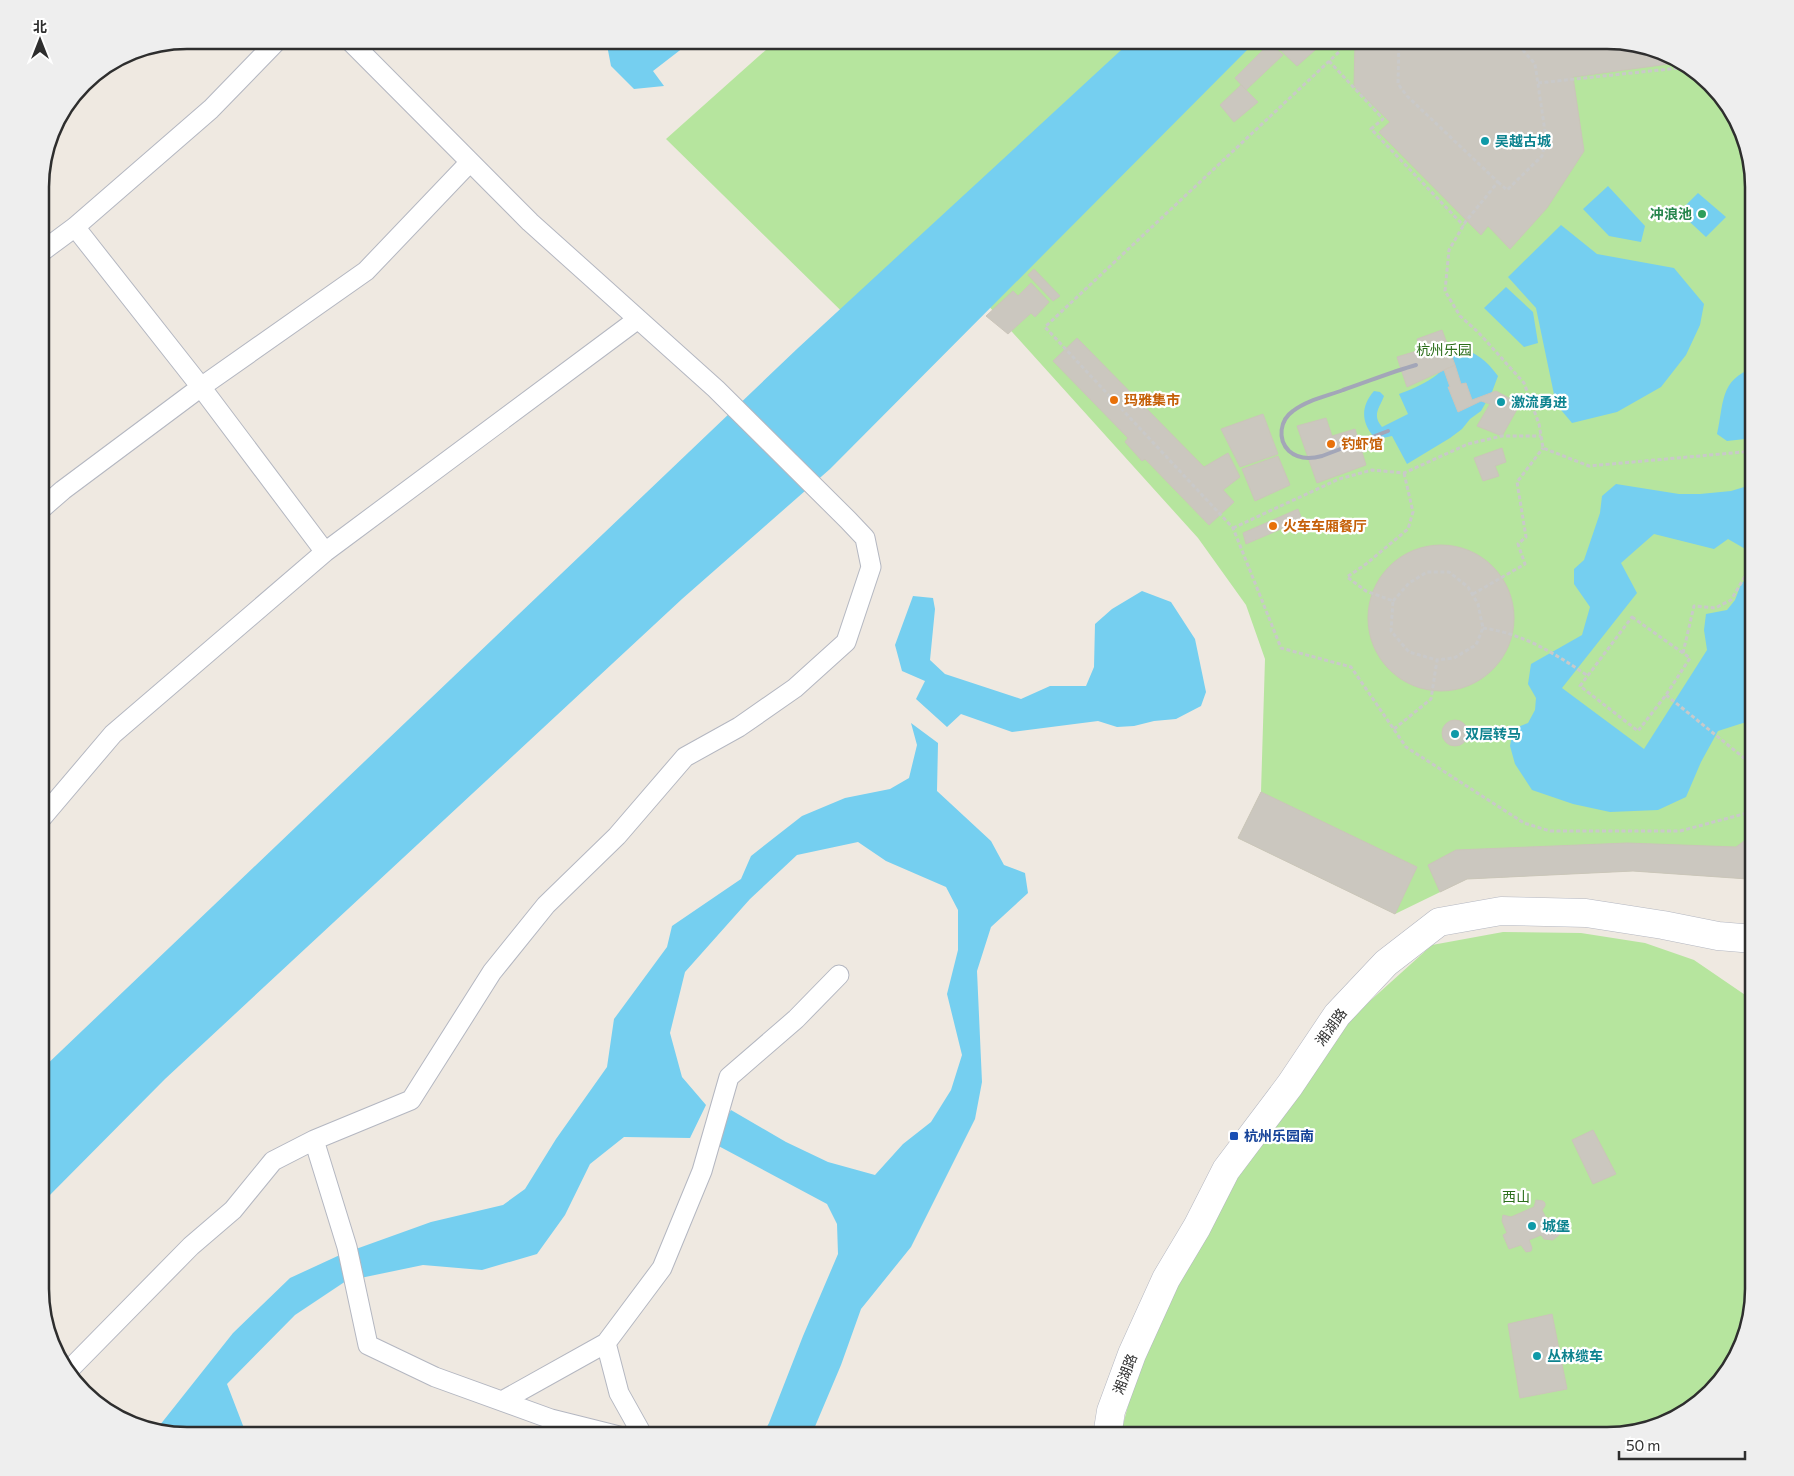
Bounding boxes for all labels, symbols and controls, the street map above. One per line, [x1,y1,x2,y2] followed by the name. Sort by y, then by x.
[15,15,65,65] north arrow
[33,18,47,35] text: 北
[1495,132,1551,149] place label: 吴越古城
[1479,135,1491,147] marker: 吴越古城
[1650,205,1692,222] place label: 冲浪池
[1696,208,1708,220] marker: 冲浪池
[1416,341,1472,358] park label: 杭州乐园
[1124,391,1180,408] place label: 玛雅集市
[1511,393,1567,410] place label: 激流勇进
[1108,394,1120,406] marker: 玛雅集市
[1495,396,1507,408] marker: 激流勇进
[1341,435,1383,452] place label: 钓虾馆
[1325,438,1337,450] marker: 钓虾馆
[1283,517,1367,534] place label: 火车车厢餐厅
[1267,520,1279,532] marker: 火车车厢餐厅
[1465,725,1521,742] place label: 双层转马
[1449,728,1461,740] marker: 双层转马
[1311,1005,1350,1049] street label: 湘湖路
[1244,1127,1314,1144] place label: 杭州乐园南
[1228,1130,1240,1142] marker: 杭州乐园南
[1502,1188,1530,1205] park label: 西山
[1542,1217,1570,1234] place label: 城堡
[1526,1220,1538,1232] marker: 城堡
[1547,1347,1603,1364] place label: 丛林缆车
[1531,1350,1543,1362] marker: 丛林缆车
[1109,1351,1140,1396] street label: 湘湖路
[1619,1428,1745,1460] scale bar
[1626,1436,1660,1454] text: 50 m

